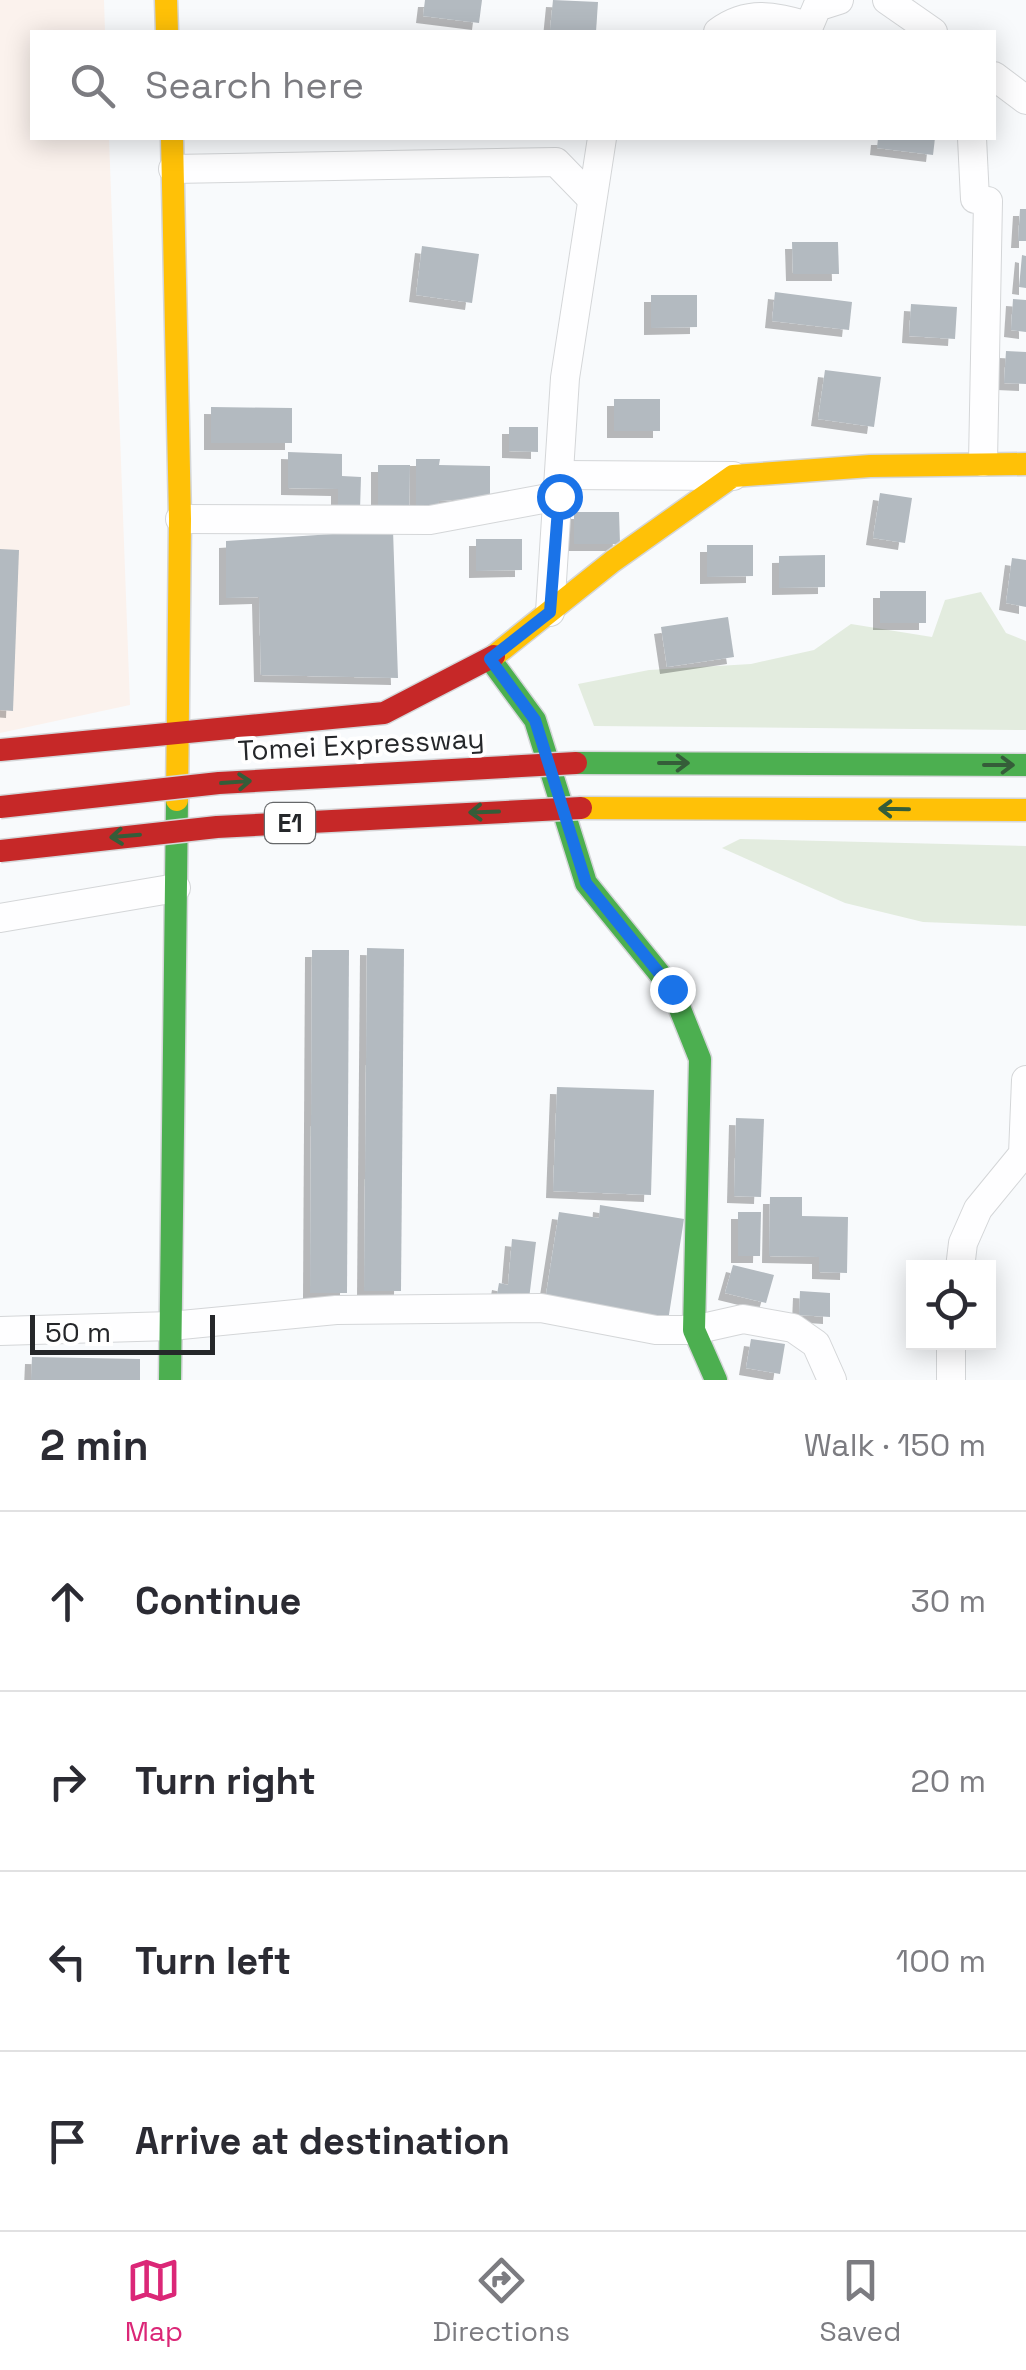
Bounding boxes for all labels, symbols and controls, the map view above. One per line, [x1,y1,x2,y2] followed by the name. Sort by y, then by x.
[30,30,996,140] search box
[65,58,120,113] icon: search
[145,61,364,109] text: Search here
[537,474,583,520] route start
[237,720,485,768] street label: Tomei Expressway
[656,754,689,772] one-way arrow
[982,756,1014,774] one-way arrow
[220,772,252,791] one-way arrow
[878,800,910,818] one-way arrow
[265,803,315,843] road number: E1
[468,803,500,822] one-way arrow
[109,826,141,845] one-way arrow
[650,967,696,1013] route end
[906,1260,996,1350] map controls
[906,1260,996,1350] button: locate
[30,1310,215,1354] scale bar
[45,1314,111,1350] text: 50 m
[40,1419,149,1472] text: 2 min
[804,1425,986,1465] text: Walk · 150 m
[40,1574,95,1629] icon: ahead
[135,1577,301,1625] text: Continue
[910,1581,986,1621] text: 30 m
[40,1754,95,1809] icon: right
[135,1757,316,1805] text: Turn right
[910,1761,986,1801] text: 20 m
[40,1934,95,1989] icon: left
[135,1937,291,1985] text: Turn left
[896,1941,986,1981] text: 100 m
[40,2114,95,2169] icon: arrive
[135,2117,510,2165] text: Arrive at destination
[125,2253,183,2349] tab: Map
[433,2253,570,2349] tab: Directions
[820,2253,901,2349] tab: Saved

